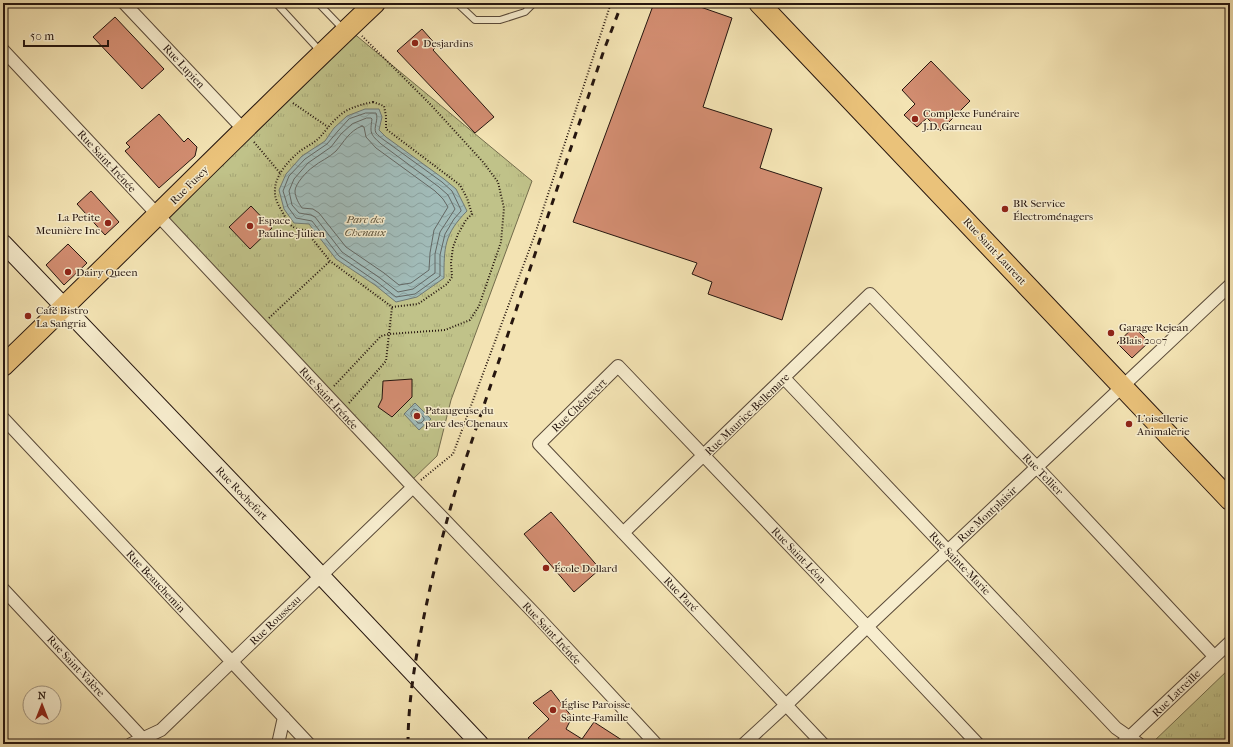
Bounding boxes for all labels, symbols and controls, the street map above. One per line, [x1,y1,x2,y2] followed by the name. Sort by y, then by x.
[24,22,108,48] scale bar
[30,29,54,43] text: 50 m
[423,37,473,50] place label: Desjardins
[410,38,420,48] marker: Desjardins
[160,42,208,92] street label: Rue Lupien
[922,107,1020,133] place label: Complexe Funéraire J.D. Garneau
[910,114,920,124] marker: Complexe Funéraire J.D. Garneau
[74,127,139,196] street label: Rue Saint-Irénée
[167,163,212,207] street label: Rue Fusey
[1013,197,1093,223] place label: BR Service Électroménagers
[1000,204,1010,214] marker: BR Service Électroménagers
[36,211,101,237] place label: La Petite Meunière Inc
[344,213,386,239] park label: Parc des Chenaux
[258,214,326,240] place label: Espace Pauline-Julien
[960,215,1029,288] street label: Rue Saint-Laurent
[103,218,113,228] marker: La Petite Meunière Inc
[245,221,255,231] marker: Espace Pauline-Julien
[76,266,138,279] place label: Dairy Queen
[63,267,73,277] marker: Dairy Queen
[36,304,89,330] place label: Café Bistro La Sangria
[23,311,33,321] marker: Café Bistro La Sangria
[1119,321,1189,347] place label: Garage Rejean Blais 2007
[1106,328,1116,338] marker: Garage Rejean Blais 2007
[296,364,361,433] street label: Rue Saint-Irénée
[702,370,793,458] street label: Rue Maurice-Bellemare
[549,376,610,435] street label: Rue Chênevert
[424,404,508,430] place label: Pataugeuse du parc des Chenaux
[412,411,422,421] marker: Pataugeuse du parc des Chenaux
[1136,412,1190,438] place label: L'oisellerie Animalerie
[1124,419,1134,429] marker: L'oisellerie Animalerie
[1020,451,1066,498] street label: Rue Tellier
[213,464,270,523] street label: Rue Rochefort
[955,483,1020,545] street label: Rue Montplaisir
[769,525,829,587] street label: Rue Saint-Léon
[926,529,993,598] street label: Rue Sainte-Marie
[123,547,188,616] street label: Rue Beauchemin
[554,562,618,575] place label: École Dollard
[541,563,551,573] marker: École Dollard
[661,574,701,615] street label: Rue Paré
[247,592,304,648] street label: Rue Rousseau
[519,599,584,668] street label: Rue Saint-Irénée
[44,633,108,700] street label: Rue Saint-Valère
[1149,667,1204,720] street label: Rue Latreille
[22,685,62,725] north arrow
[38,689,47,702] text: N
[561,698,631,724] place label: Église Paroisse Sainte-Famille
[548,705,558,715] marker: Église Paroisse Sainte-Famille

